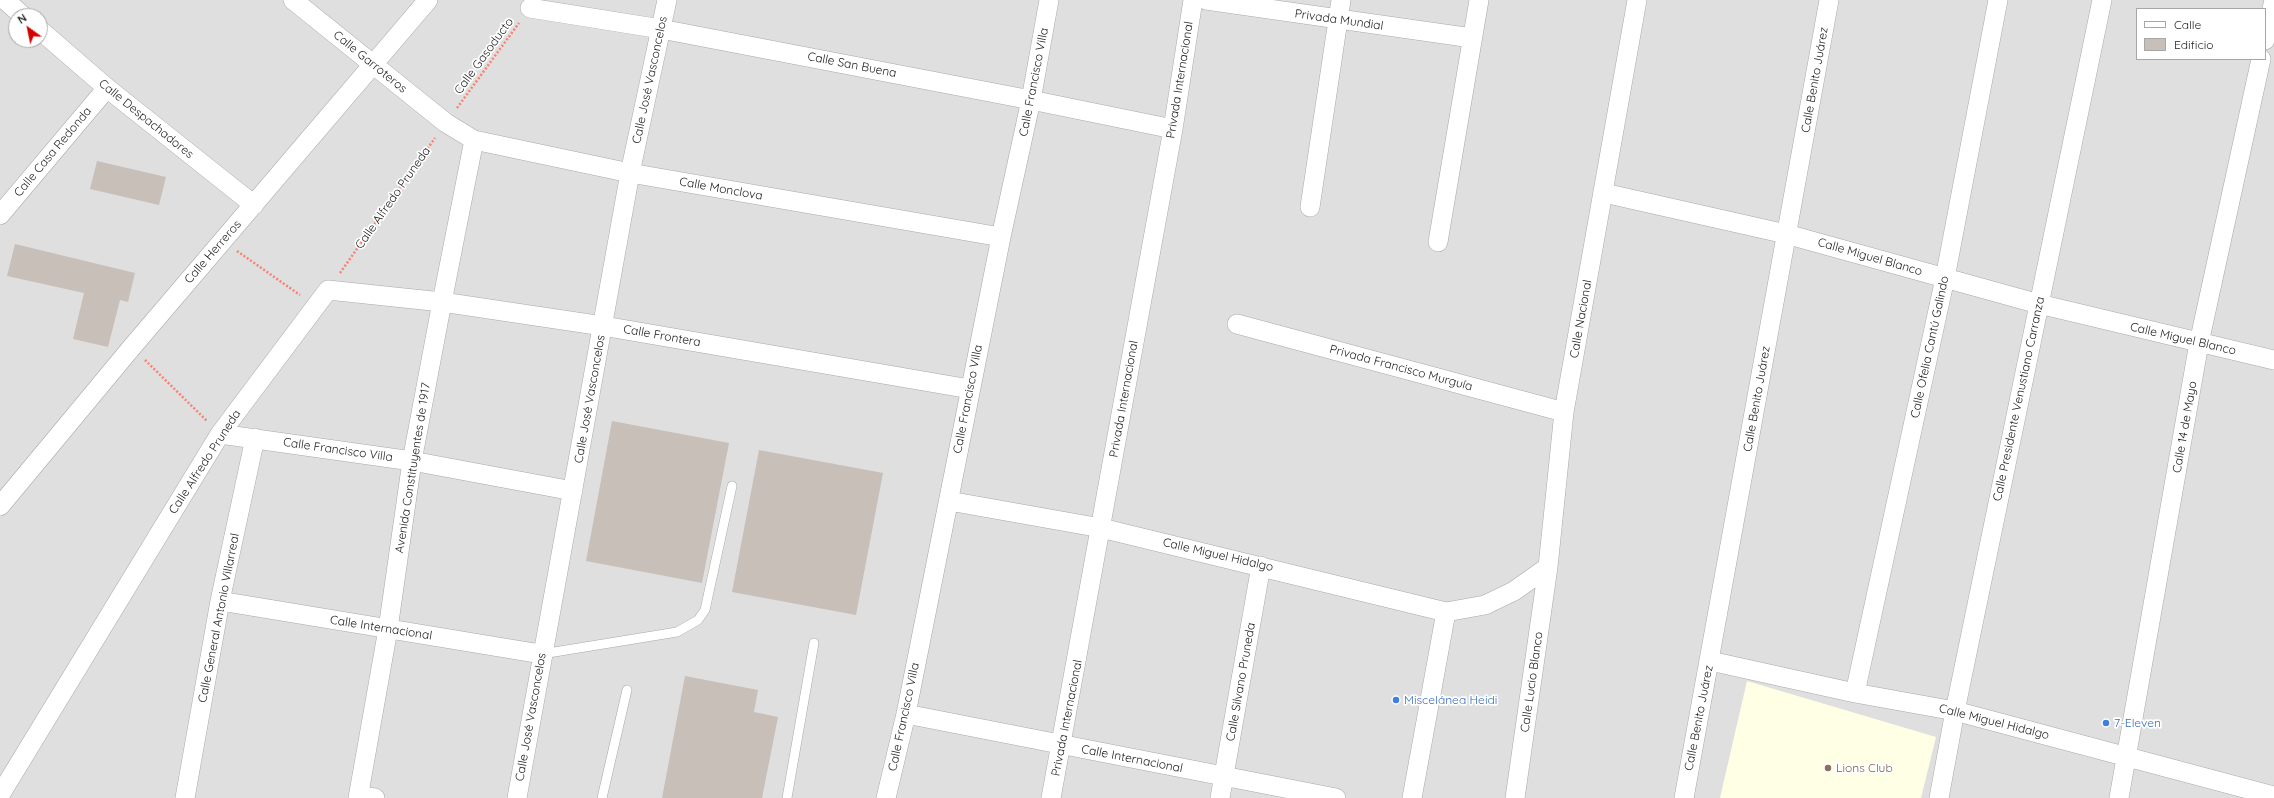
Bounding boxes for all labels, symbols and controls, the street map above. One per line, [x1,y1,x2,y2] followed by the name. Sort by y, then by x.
[1294,7,1384,33] street label: Privada Mundial
[8,8,48,48] north arrow
[2136,8,2266,60] legend
[15,11,29,27] text: N
[451,15,517,97] street label: Calle Gasoducto
[629,15,671,145] street label: Calle José Vasconcelos
[2174,17,2201,32] text: Calle
[1164,20,1196,140] street label: Privada Internacional
[1016,26,1052,138] street label: Calle Francisco Villa
[1799,26,1831,134] street label: Calle Benito Juárez
[330,28,410,96] street label: Calle Garroteros
[2174,37,2214,52] text: Edificio
[806,49,898,81] street label: Calle San Buena
[96,76,196,162] street label: Calle Despachadores
[11,104,95,200] street label: Calle Casa Redonda
[352,144,434,252] street label: Calle Alfredo Pruneda
[678,175,764,203] street label: Calle Monclova
[182,217,244,287] street label: Calle Herreros
[1816,235,1924,279] street label: Calle Miguel Blanco
[1908,275,1952,419] street label: Calle Ofelia Cantú Galindo
[1567,279,1595,359] street label: Calle Nacional
[1990,295,2048,503] street label: Calle Presidente Venustiano Carranza
[2129,320,2237,358] street label: Calle Miguel Blanco
[622,322,702,350] street label: Calle Frontera
[572,334,608,464] street label: Calle José Vasconcelos
[1107,339,1141,459] street label: Privada Internacional
[1328,342,1474,394] street label: Privada Francisco Murguía
[950,343,986,455] street label: Calle Francisco Villa
[1741,345,1773,453] street label: Calle Benito Juárez
[2170,380,2200,474] street label: Calle 14 de Mayo
[392,382,434,554] street label: Avenida Constituyentes de 1917
[166,407,244,517] street label: Calle Alfredo Pruneda
[282,435,394,465] street label: Calle Francisco Villa
[195,532,243,704] street label: Calle General Antonio Villarreal
[1161,535,1275,575] street label: Calle Miguel Hidalgo
[329,613,433,643] street label: Calle Internacional
[1223,622,1259,742] street label: Calle Silvano Pruneda
[1518,631,1546,733] street label: Calle Lucio Blanco
[513,652,549,782] street label: Calle José Vasconcelos
[1049,659,1085,777] street label: Privada Internacional
[885,661,923,773] street label: Calle Francisco Villa
[1682,664,1716,772] street label: Calle Benito Juárez
[1404,693,1497,707] place label: Miscelánea Heidi
[1391,695,1401,705] marker: Miscelánea Heidi
[1937,701,2051,743] street label: Calle Miguel Hidalgo
[2114,716,2161,730] place label: 7-Eleven
[2101,718,2111,728] marker: 7-Eleven
[1080,742,1184,776] street label: Calle Internacional
[1836,761,1893,775] place label: Lions Club
[1823,763,1833,773] marker: Lions Club

